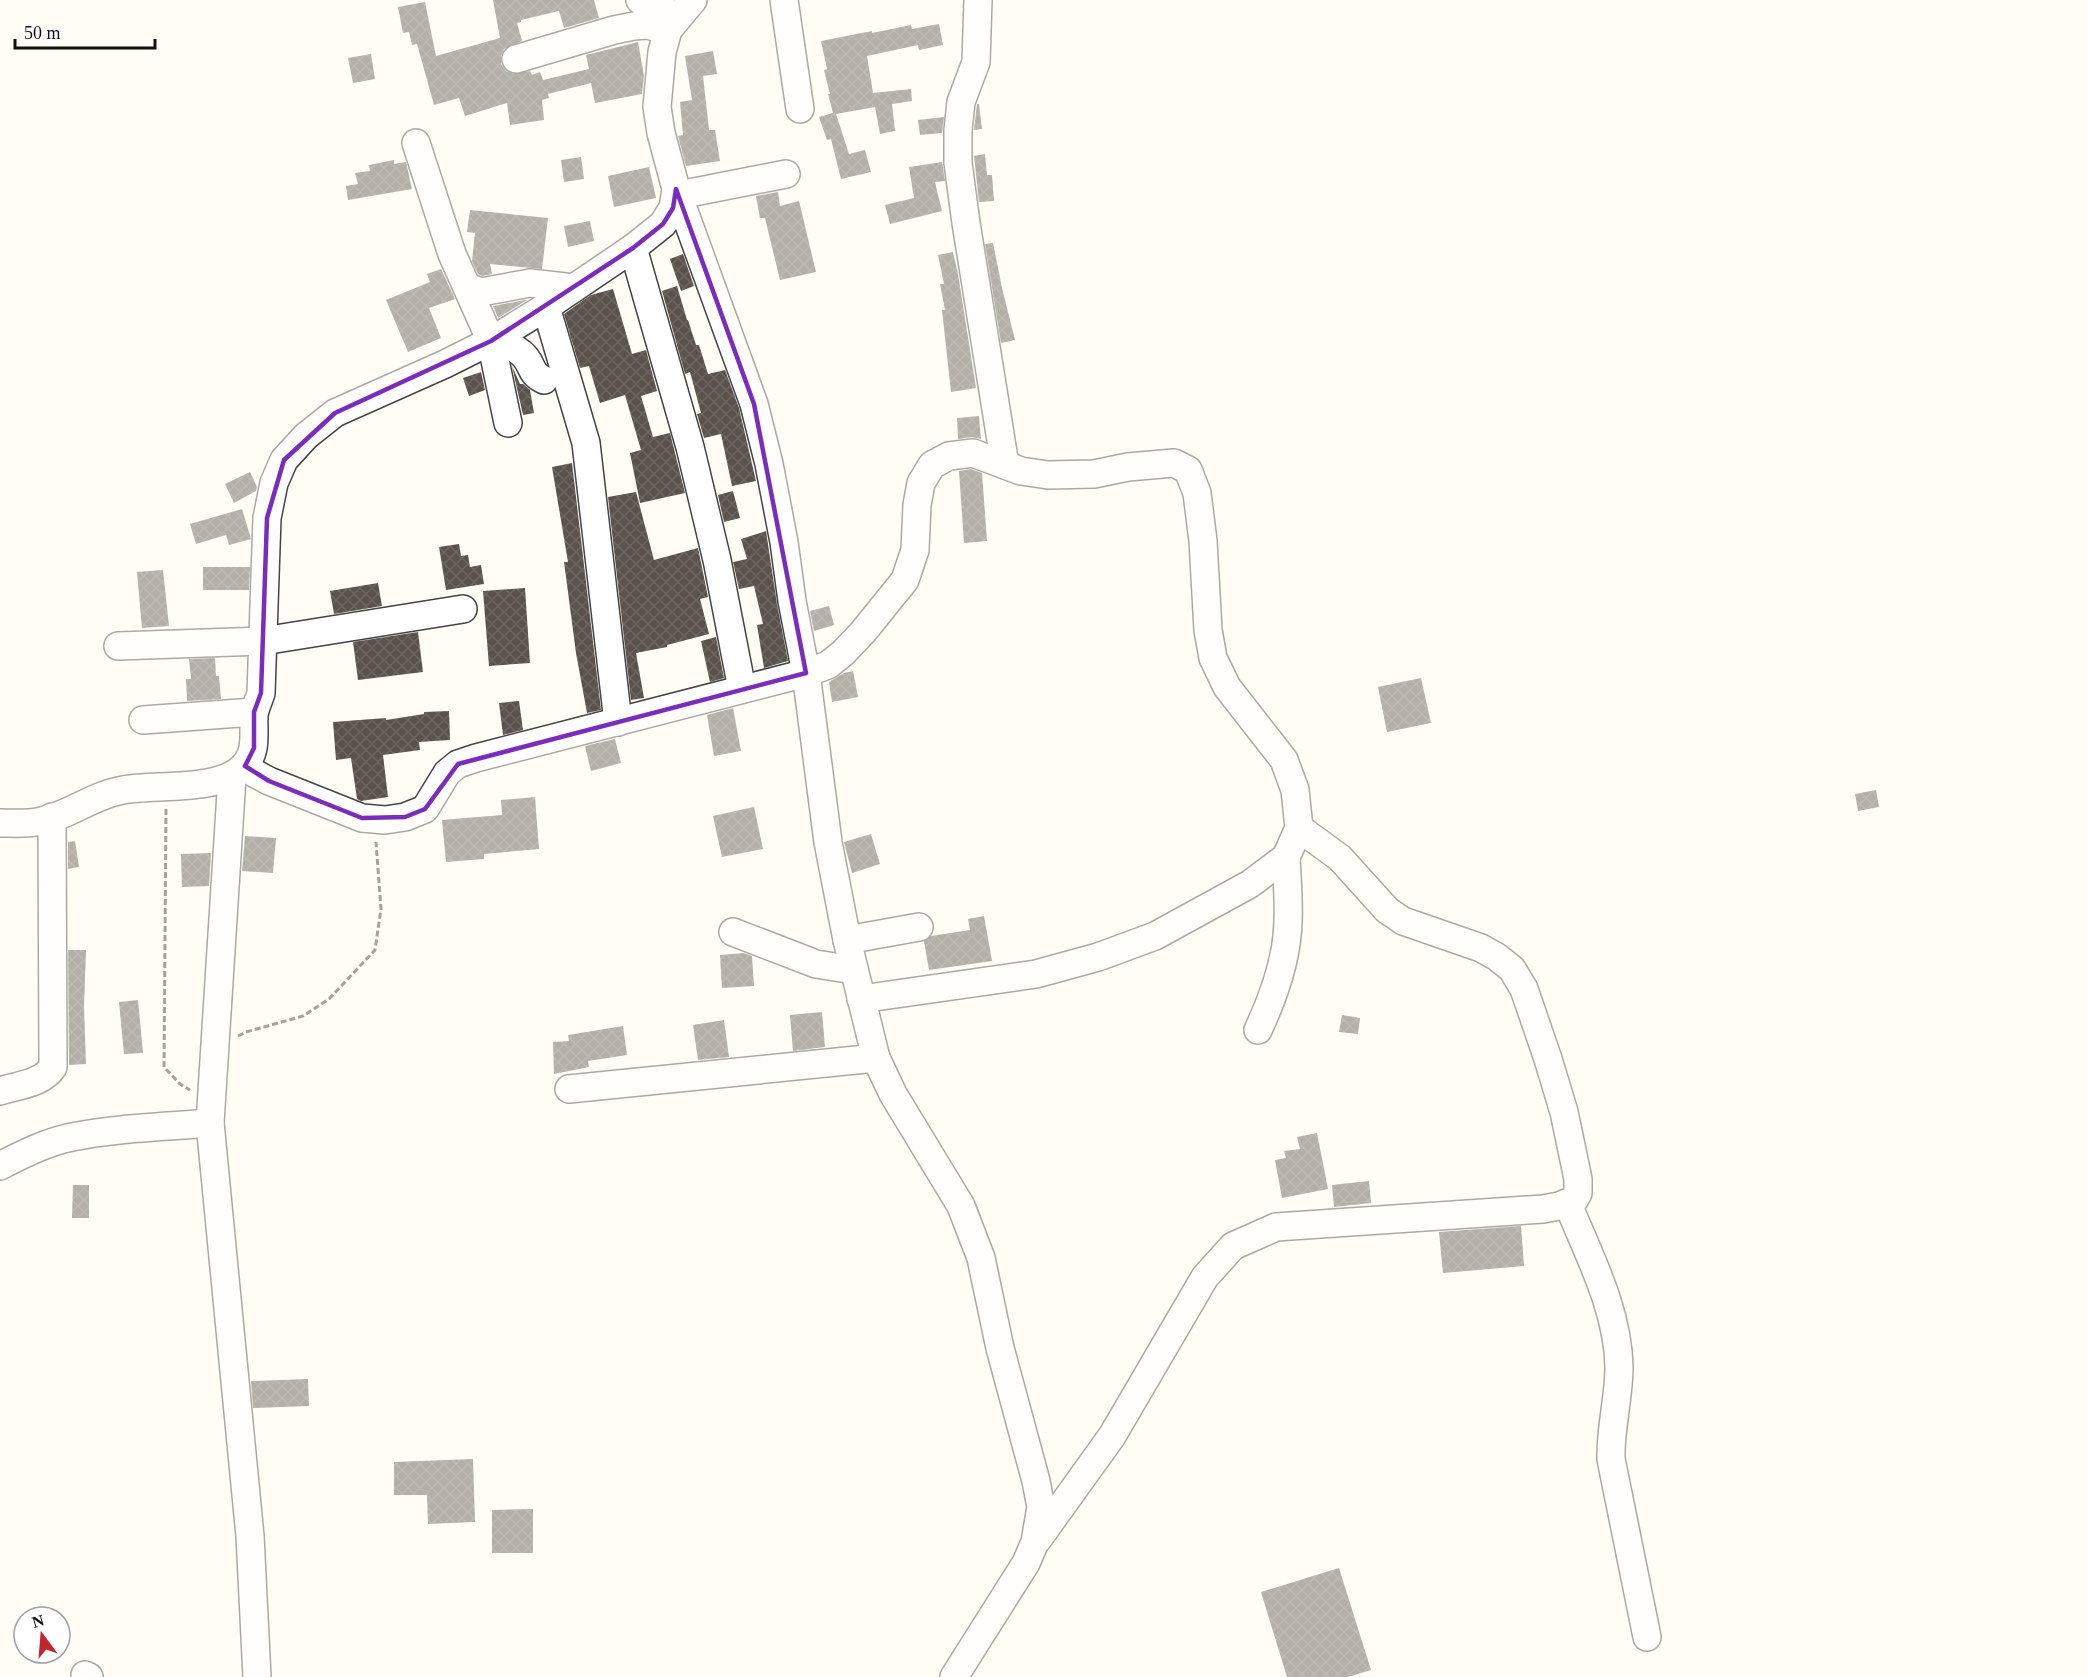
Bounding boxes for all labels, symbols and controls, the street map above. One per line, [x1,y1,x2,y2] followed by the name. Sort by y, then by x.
[15,12,154,50] scale bar
[24,23,61,43] text: 50 m
[12,1605,72,1665] north arrow
[30,1611,46,1631] text: N

